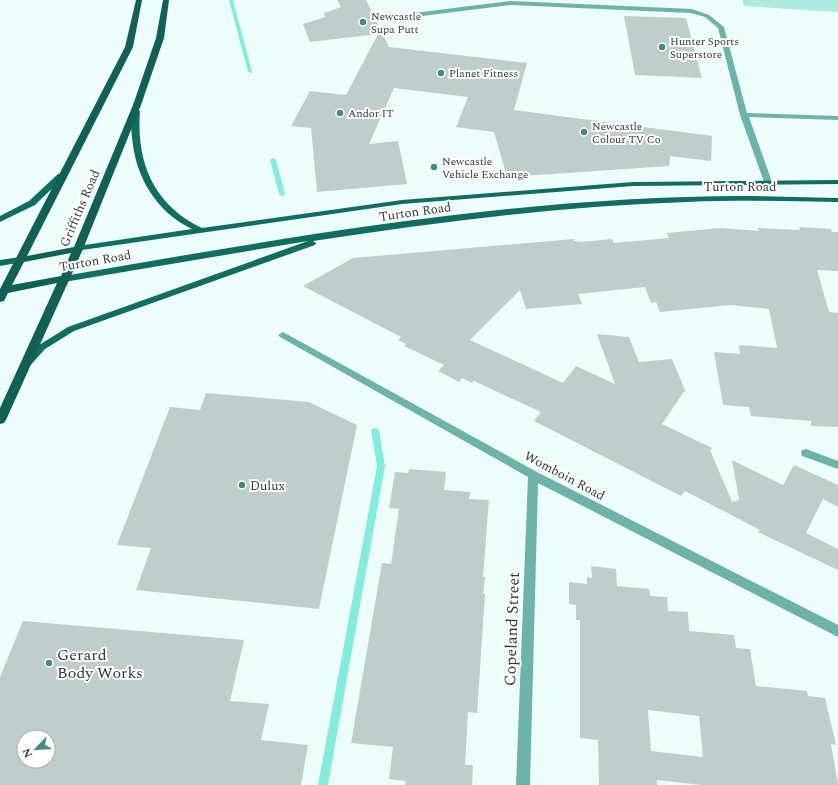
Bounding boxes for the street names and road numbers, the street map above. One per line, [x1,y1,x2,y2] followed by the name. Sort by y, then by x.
[55,167,105,250] street label: Griffiths Road
[704,177,776,197] street label: Turton Road
[378,197,453,227] street label: Turton Road
[58,245,133,277] street label: Turton Road
[520,446,609,506] street label: Womboin Road
[498,571,526,686] street label: Copeland Street

